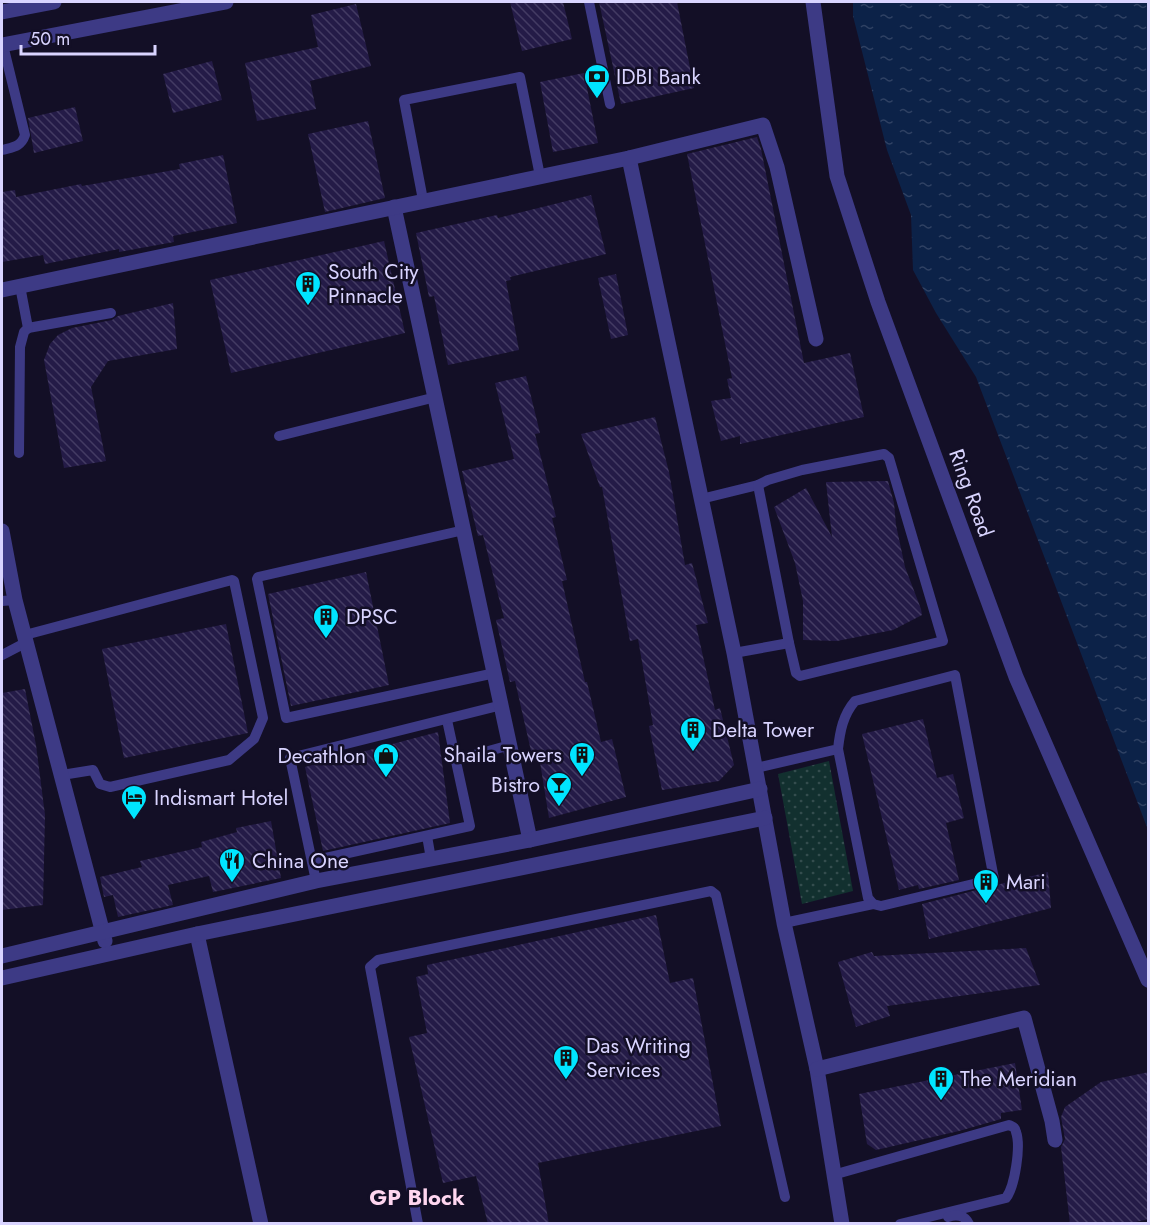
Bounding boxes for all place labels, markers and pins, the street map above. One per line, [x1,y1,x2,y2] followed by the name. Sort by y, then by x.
[582,62,612,100] bank icon: IDBI Bank
[616,62,701,92] place label: IDBI Bank
[328,257,419,311] place label: South City Pinnacle
[293,269,323,307] building icon: South City Pinnacle
[311,602,341,640] building icon: DPSC
[346,602,398,632] place label: DPSC
[678,715,708,753] building icon: Delta Tower
[712,715,815,745] place label: Delta Tower
[443,740,562,770] place label: Shaila Towers
[567,740,597,778] building icon: Shaila Towers
[277,741,366,771] place label: Decathlon
[371,741,401,779] shop icon: Decathlon
[491,770,540,800] place label: Bistro
[544,770,574,808] bar icon: Bistro
[119,783,149,821] hotel icon: Indismart Hotel
[154,783,288,813] place label: Indismart Hotel
[217,846,247,884] restaurant icon: China One
[252,846,349,876] place label: China One
[971,867,1001,905] building icon: Mari
[1006,867,1046,897] place label: Mari
[586,1031,691,1085] place label: Das Writing Services
[551,1043,581,1081] building icon: Das Writing Services
[926,1064,956,1102] building icon: The Meridian
[960,1064,1077,1094] place label: The Meridian

